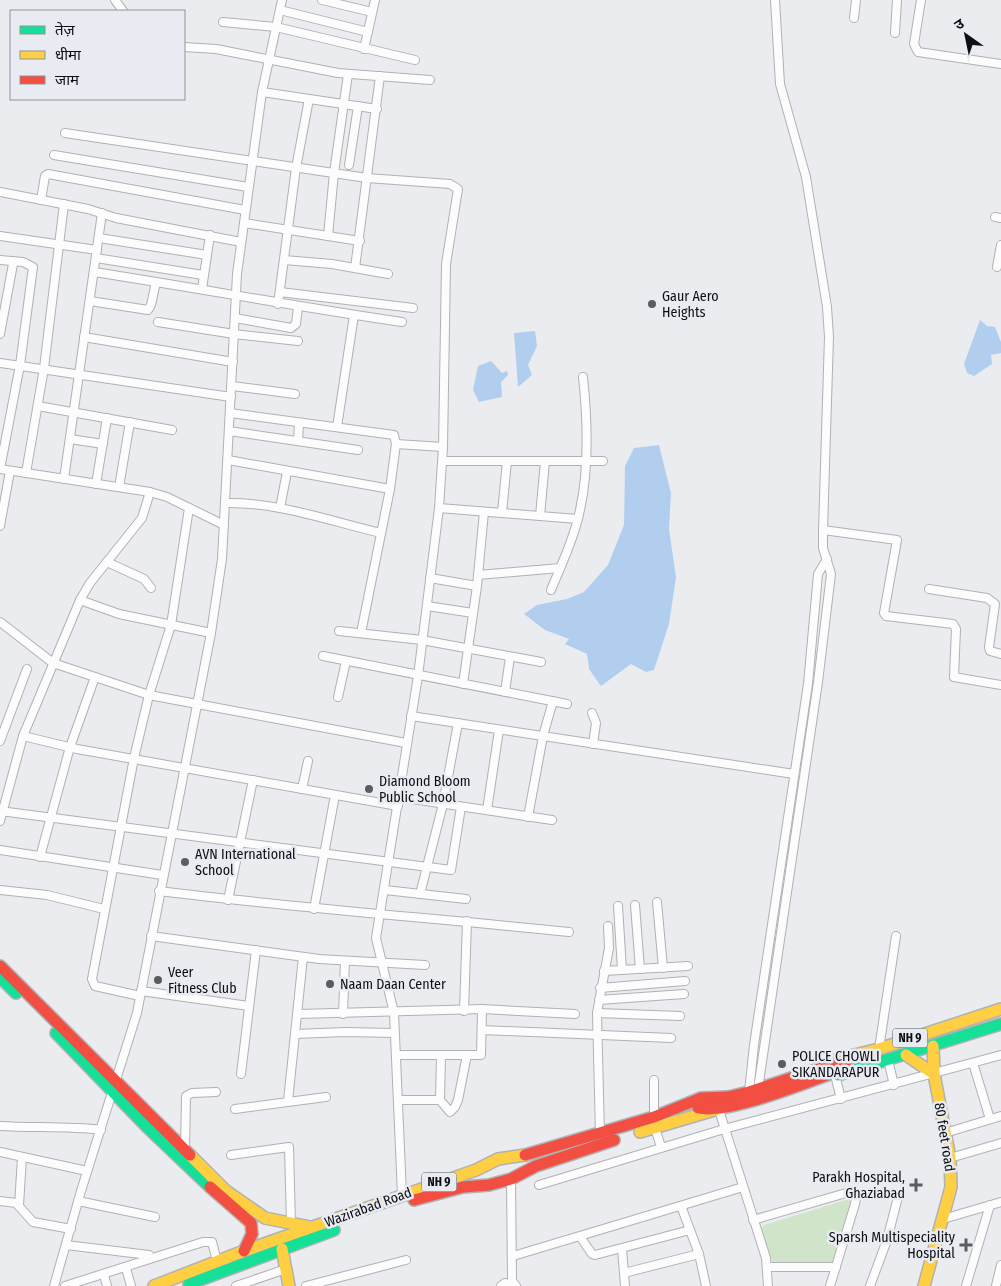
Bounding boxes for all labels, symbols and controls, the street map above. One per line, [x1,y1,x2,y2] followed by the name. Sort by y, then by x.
[10,10,185,100] legend
[941,10,991,60] north arrow
[951,15,968,34] text: उ
[55,21,76,39] text: तेज़
[55,46,82,64] text: धीमा
[55,71,80,89] text: जाम
[662,288,719,321] place label: Gaur Aero Heights
[646,298,658,310] marker: Gaur Aero Heights
[379,773,471,806] place label: Diamond Bloom Public School
[363,783,375,795] marker: Diamond Bloom Public School
[195,846,296,879] place label: AVN International School
[179,856,191,868] marker: AVN International School
[168,964,237,997] place label: Veer Fitness Club
[152,974,164,986] marker: Veer Fitness Club
[340,976,446,993] place label: Naam Daan Center
[324,978,336,990] marker: Naam Daan Center
[892,1028,928,1048] road number: NH 9
[792,1048,880,1081] place label: POLICE CHOWLI SIKANDARAPUR
[776,1058,788,1070] marker: POLICE CHOWLI SIKANDARAPUR
[931,1101,958,1173] street label: 80 feet road
[812,1169,905,1202] place label: Parakh Hospital, Ghaziabad
[422,1172,456,1192] road number: NH 9
[909,1178,923,1192] marker: Parakh Hospital, Ghaziabad
[322,1184,414,1231] street label: Wazirabad Road
[829,1229,956,1262] place label: Sparsh Multispeciality Hospital
[959,1238,973,1252] marker: Sparsh Multispeciality Hospital

